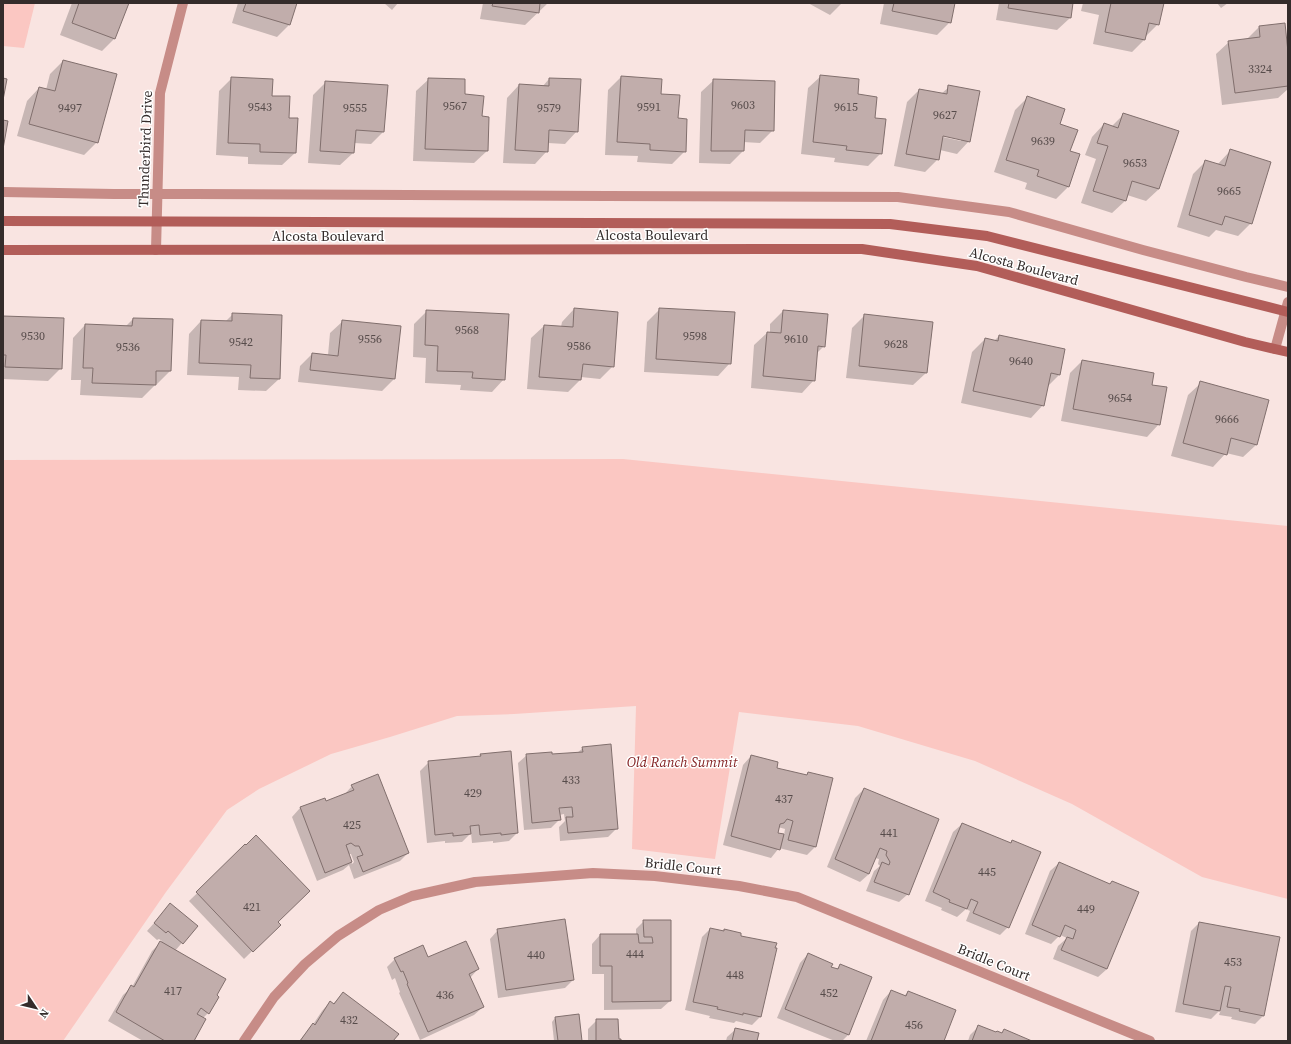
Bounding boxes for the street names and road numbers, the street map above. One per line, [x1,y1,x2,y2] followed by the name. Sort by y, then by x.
[133,90,157,208] street label: Thunderbird Drive
[596,225,708,245] street label: Alcosta Boulevard
[272,226,384,246] street label: Alcosta Boulevard
[967,242,1081,290] street label: Alcosta Boulevard
[644,852,723,880] street label: Bridle Court
[955,938,1034,986] street label: Bridle Court

